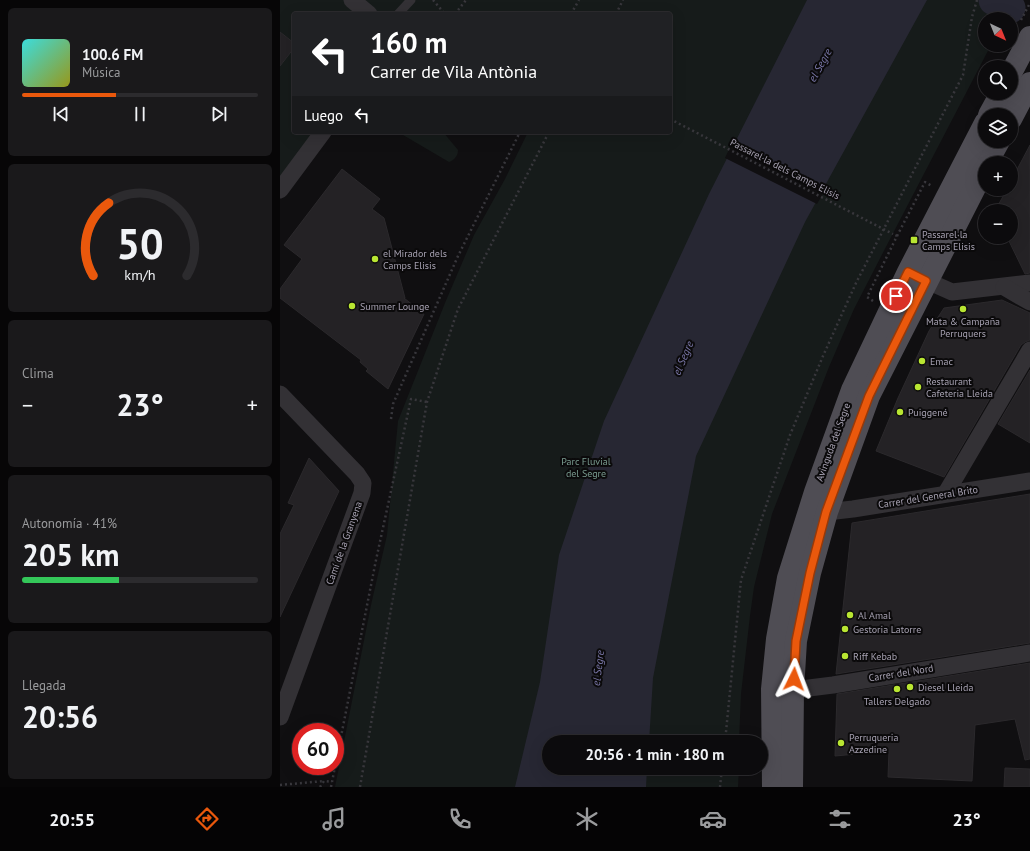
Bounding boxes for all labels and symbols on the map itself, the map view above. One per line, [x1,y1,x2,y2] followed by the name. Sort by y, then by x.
[978,12,1018,52] north arrow
[805,46,835,84] water label: el Segre
[728,136,842,202] street label: Passarel·la dels Camps Elisis
[922,228,975,253] place label: Passarel·la Camps Elisis
[909,235,919,245] marker: Passarel·la Camps Elisis
[383,247,447,272] place label: el Mirador dels Camps Elisis
[370,254,380,264] marker: el Mirador dels Camps Elisis
[879,279,913,313] pin
[360,300,429,313] place label: Summer Lounge
[347,301,357,311] marker: Summer Lounge
[958,304,968,314] marker: Mata & Campaña Perruquers
[926,315,1000,340] place label: Mata & Campaña Perruquers
[670,339,696,377] water label: el Segre
[930,355,953,368] place label: Emac
[917,356,927,366] marker: Emac
[926,375,993,400] place label: Restaurant Cafeteria Lleida
[913,382,923,392] marker: Restaurant Cafeteria Lleida
[813,401,853,483] street label: Avinguda del Segre
[908,406,948,419] place label: Puiggené
[895,407,905,417] marker: Puiggené
[561,455,611,480] park label: Parc Fluvial del Segre
[877,483,979,511] street label: Carrer del General Brito
[323,500,365,586] street label: Camí de la Granyena
[858,609,891,622] place label: Al Amal
[845,610,855,620] marker: Al Amal
[853,623,921,636] place label: Gestoria Latorre
[840,624,850,634] marker: Gestoria Latorre
[589,649,607,687] water label: el Segre
[853,650,897,663] place label: Riff Kebab
[840,651,850,661] marker: Riff Kebab
[773,658,815,700] position arrow
[868,661,934,685] street label: Carrer del Nord
[918,681,973,694] place label: Diesel Lleida
[905,682,915,692] marker: Diesel Lleida
[892,684,902,694] marker: Tallers Delgado
[864,695,930,708] place label: Tallers Delgado
[292,723,344,775] speed limit sign: 60
[849,731,898,756] place label: Perruqueria Azzedine
[836,738,846,748] marker: Perruqueria Azzedine

